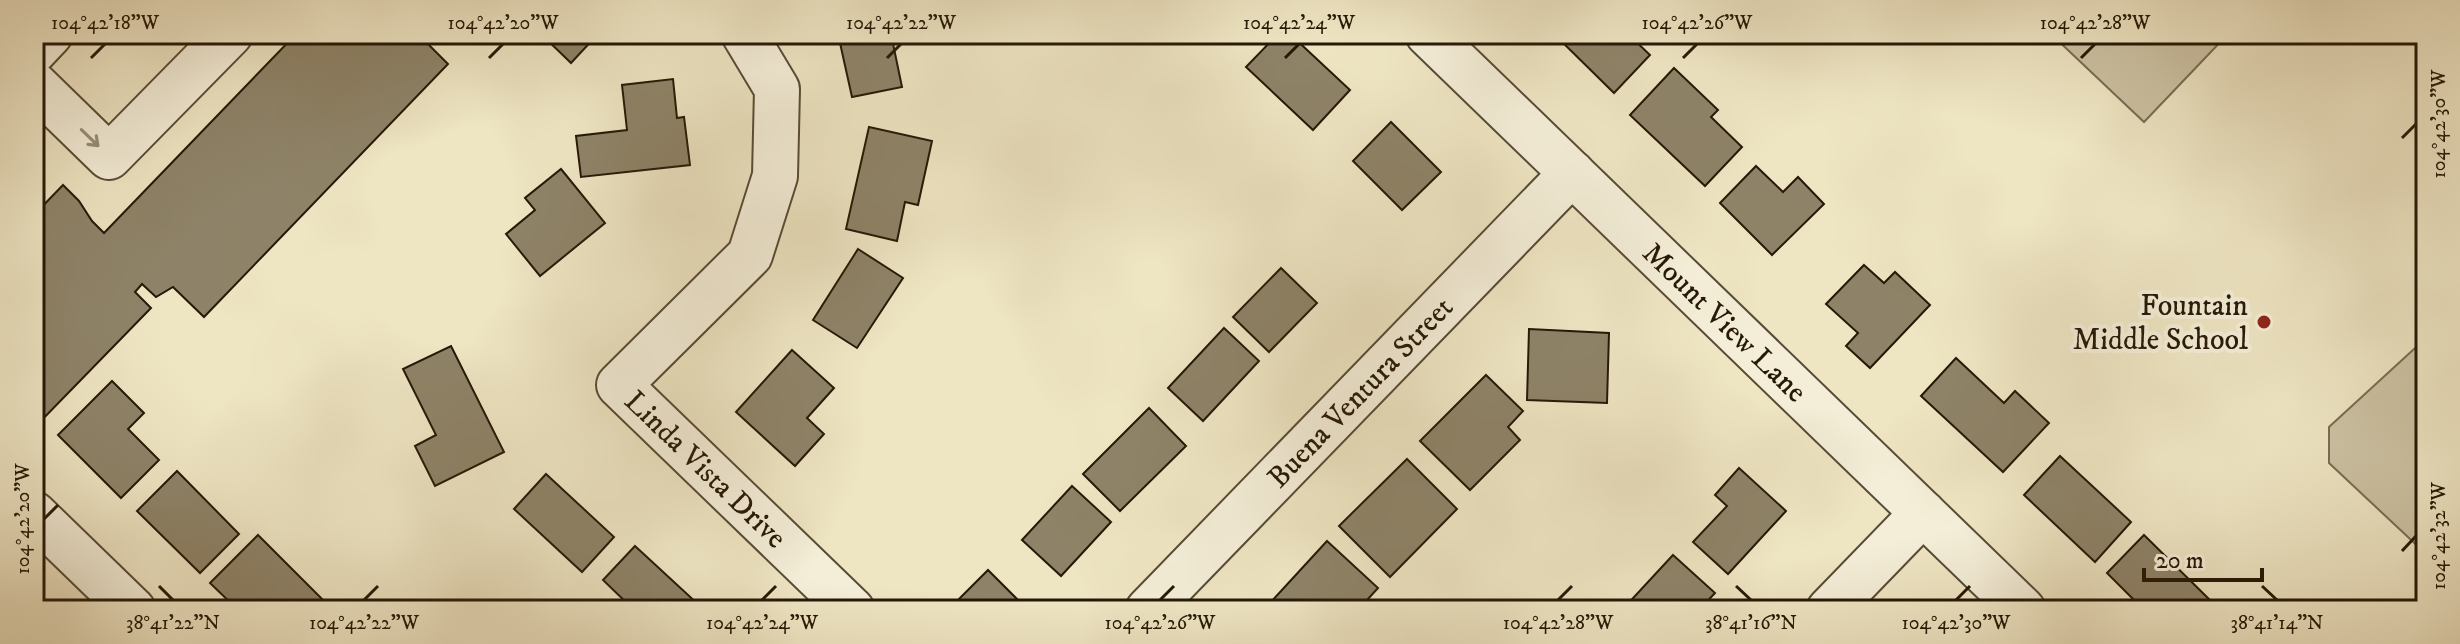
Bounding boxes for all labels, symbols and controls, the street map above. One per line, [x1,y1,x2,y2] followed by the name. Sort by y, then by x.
[51,11,160,36] text: 104°42'18"W
[447,11,559,36] text: 104°42'20"W
[846,11,957,36] text: 104°42'22"W
[1243,11,1356,36] text: 104°42'24"W
[1642,11,1753,36] text: 104°42'26"W
[2040,11,2151,36] text: 104°42'28"W
[2427,69,2452,178] text: 104°42'30"W
[80,129,100,148] one-way arrow
[1634,235,1814,411] street label: Mount View Lane
[2073,288,2248,359] place label: Fountain Middle School
[1260,290,1462,496] street label: Buena Ventura Street
[2255,313,2273,331] marker: Fountain Middle School
[616,383,794,557] street label: Linda Vista Drive
[11,463,36,575] text: 104°42'20"W
[2427,481,2452,590] text: 104°42'32"W
[2144,532,2262,582] scale bar
[2156,546,2204,576] text: 20 m
[126,611,220,636] text: 38°41'22"N
[309,611,420,636] text: 104°42'22"W
[706,611,819,636] text: 104°42'24"W
[1105,611,1216,636] text: 104°42'26"W
[1503,611,1614,636] text: 104°42'28"W
[1705,611,1797,636] text: 38°41'16"N
[1902,611,2011,636] text: 104°42'30"W
[2230,611,2324,636] text: 38°41'14"N

